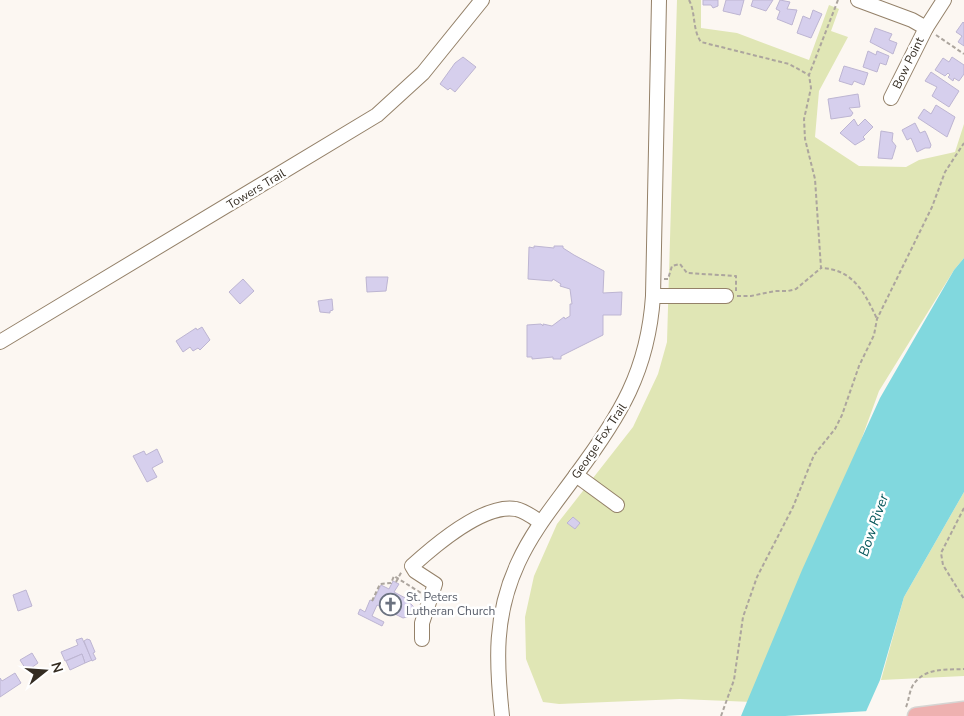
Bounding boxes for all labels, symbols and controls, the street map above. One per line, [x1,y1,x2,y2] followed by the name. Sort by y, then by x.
[889,34,928,92] street label: Bow Point
[224,165,289,213] street label: Towers Trail
[568,400,630,482] street label: George Fox Trail
[854,491,893,559] water label: Bow River
[406,589,495,619] place label: St. Peters Lutheran Church
[378,592,402,616] church icon: St. Peters Lutheran Church
[20,646,70,696] north arrow
[46,660,68,675] text: N

